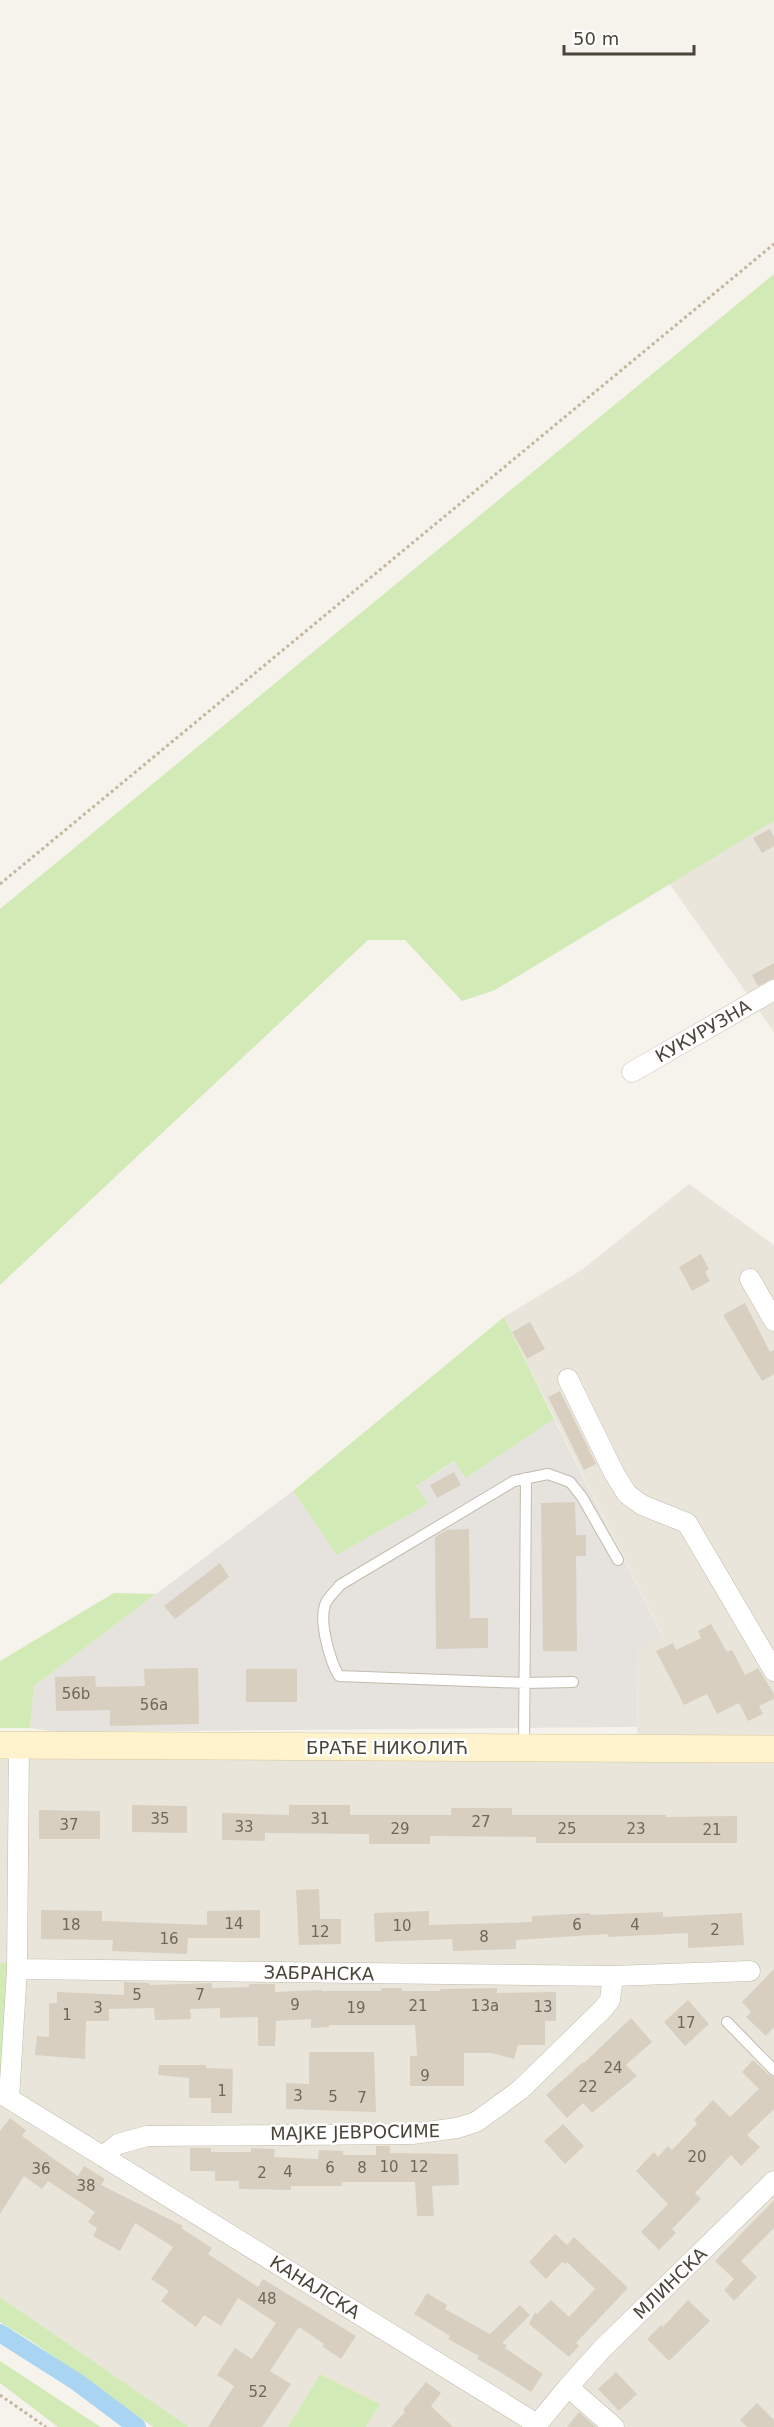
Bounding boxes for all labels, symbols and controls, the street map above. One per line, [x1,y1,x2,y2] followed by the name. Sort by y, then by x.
[564,18,694,56] scale bar
[573,28,619,49] text: 50 m
[652,995,755,1067] street label: КУКУРУЗНА
[62,1685,90,1703] house number: 56b
[140,1696,168,1714] house number: 56a
[306,1737,468,1758] street label: БРАЋЕ НИКОЛИЋ
[150,1810,170,1828] house number: 35
[310,1810,330,1828] house number: 31
[471,1813,491,1831] house number: 27
[59,1816,79,1834] house number: 37
[234,1818,254,1836] house number: 33
[390,1820,410,1838] house number: 29
[557,1820,577,1838] house number: 25
[626,1820,646,1838] house number: 23
[702,1821,722,1839] house number: 21
[224,1915,244,1933] house number: 14
[61,1916,81,1934] house number: 18
[572,1916,582,1934] house number: 6
[630,1916,640,1934] house number: 4
[392,1917,412,1935] house number: 10
[710,1921,720,1939] house number: 2
[310,1923,330,1941] house number: 12
[479,1928,489,1946] house number: 8
[159,1930,179,1948] house number: 16
[264,1962,375,1984] street label: ЗАБРАНСКА
[132,1986,142,2004] house number: 5
[195,1986,205,2004] house number: 7
[290,1996,300,2014] house number: 9
[408,1997,428,2015] house number: 21
[471,1997,499,2015] house number: 13a
[533,1998,553,2016] house number: 13
[93,1999,103,2017] house number: 3
[346,1999,366,2017] house number: 19
[62,2006,72,2024] house number: 1
[676,2014,696,2032] house number: 17
[603,2059,623,2077] house number: 24
[420,2067,430,2085] house number: 9
[578,2078,598,2096] house number: 22
[217,2082,227,2100] house number: 1
[293,2087,303,2105] house number: 3
[328,2088,338,2106] house number: 5
[357,2089,367,2107] house number: 7
[270,2120,440,2144] street label: МАЈКЕ ЈЕВРОСИМЕ
[687,2148,707,2166] house number: 20
[379,2158,399,2176] house number: 10
[409,2158,429,2176] house number: 12
[325,2159,335,2177] house number: 6
[357,2159,367,2177] house number: 8
[31,2160,51,2178] house number: 36
[283,2163,293,2181] house number: 4
[257,2164,267,2182] house number: 2
[76,2177,96,2195] house number: 38
[629,2242,711,2323] street label: МЛИНСКА
[266,2251,364,2323] street label: КАНАЛСКА
[257,2290,277,2308] house number: 48
[248,2383,268,2401] house number: 52

